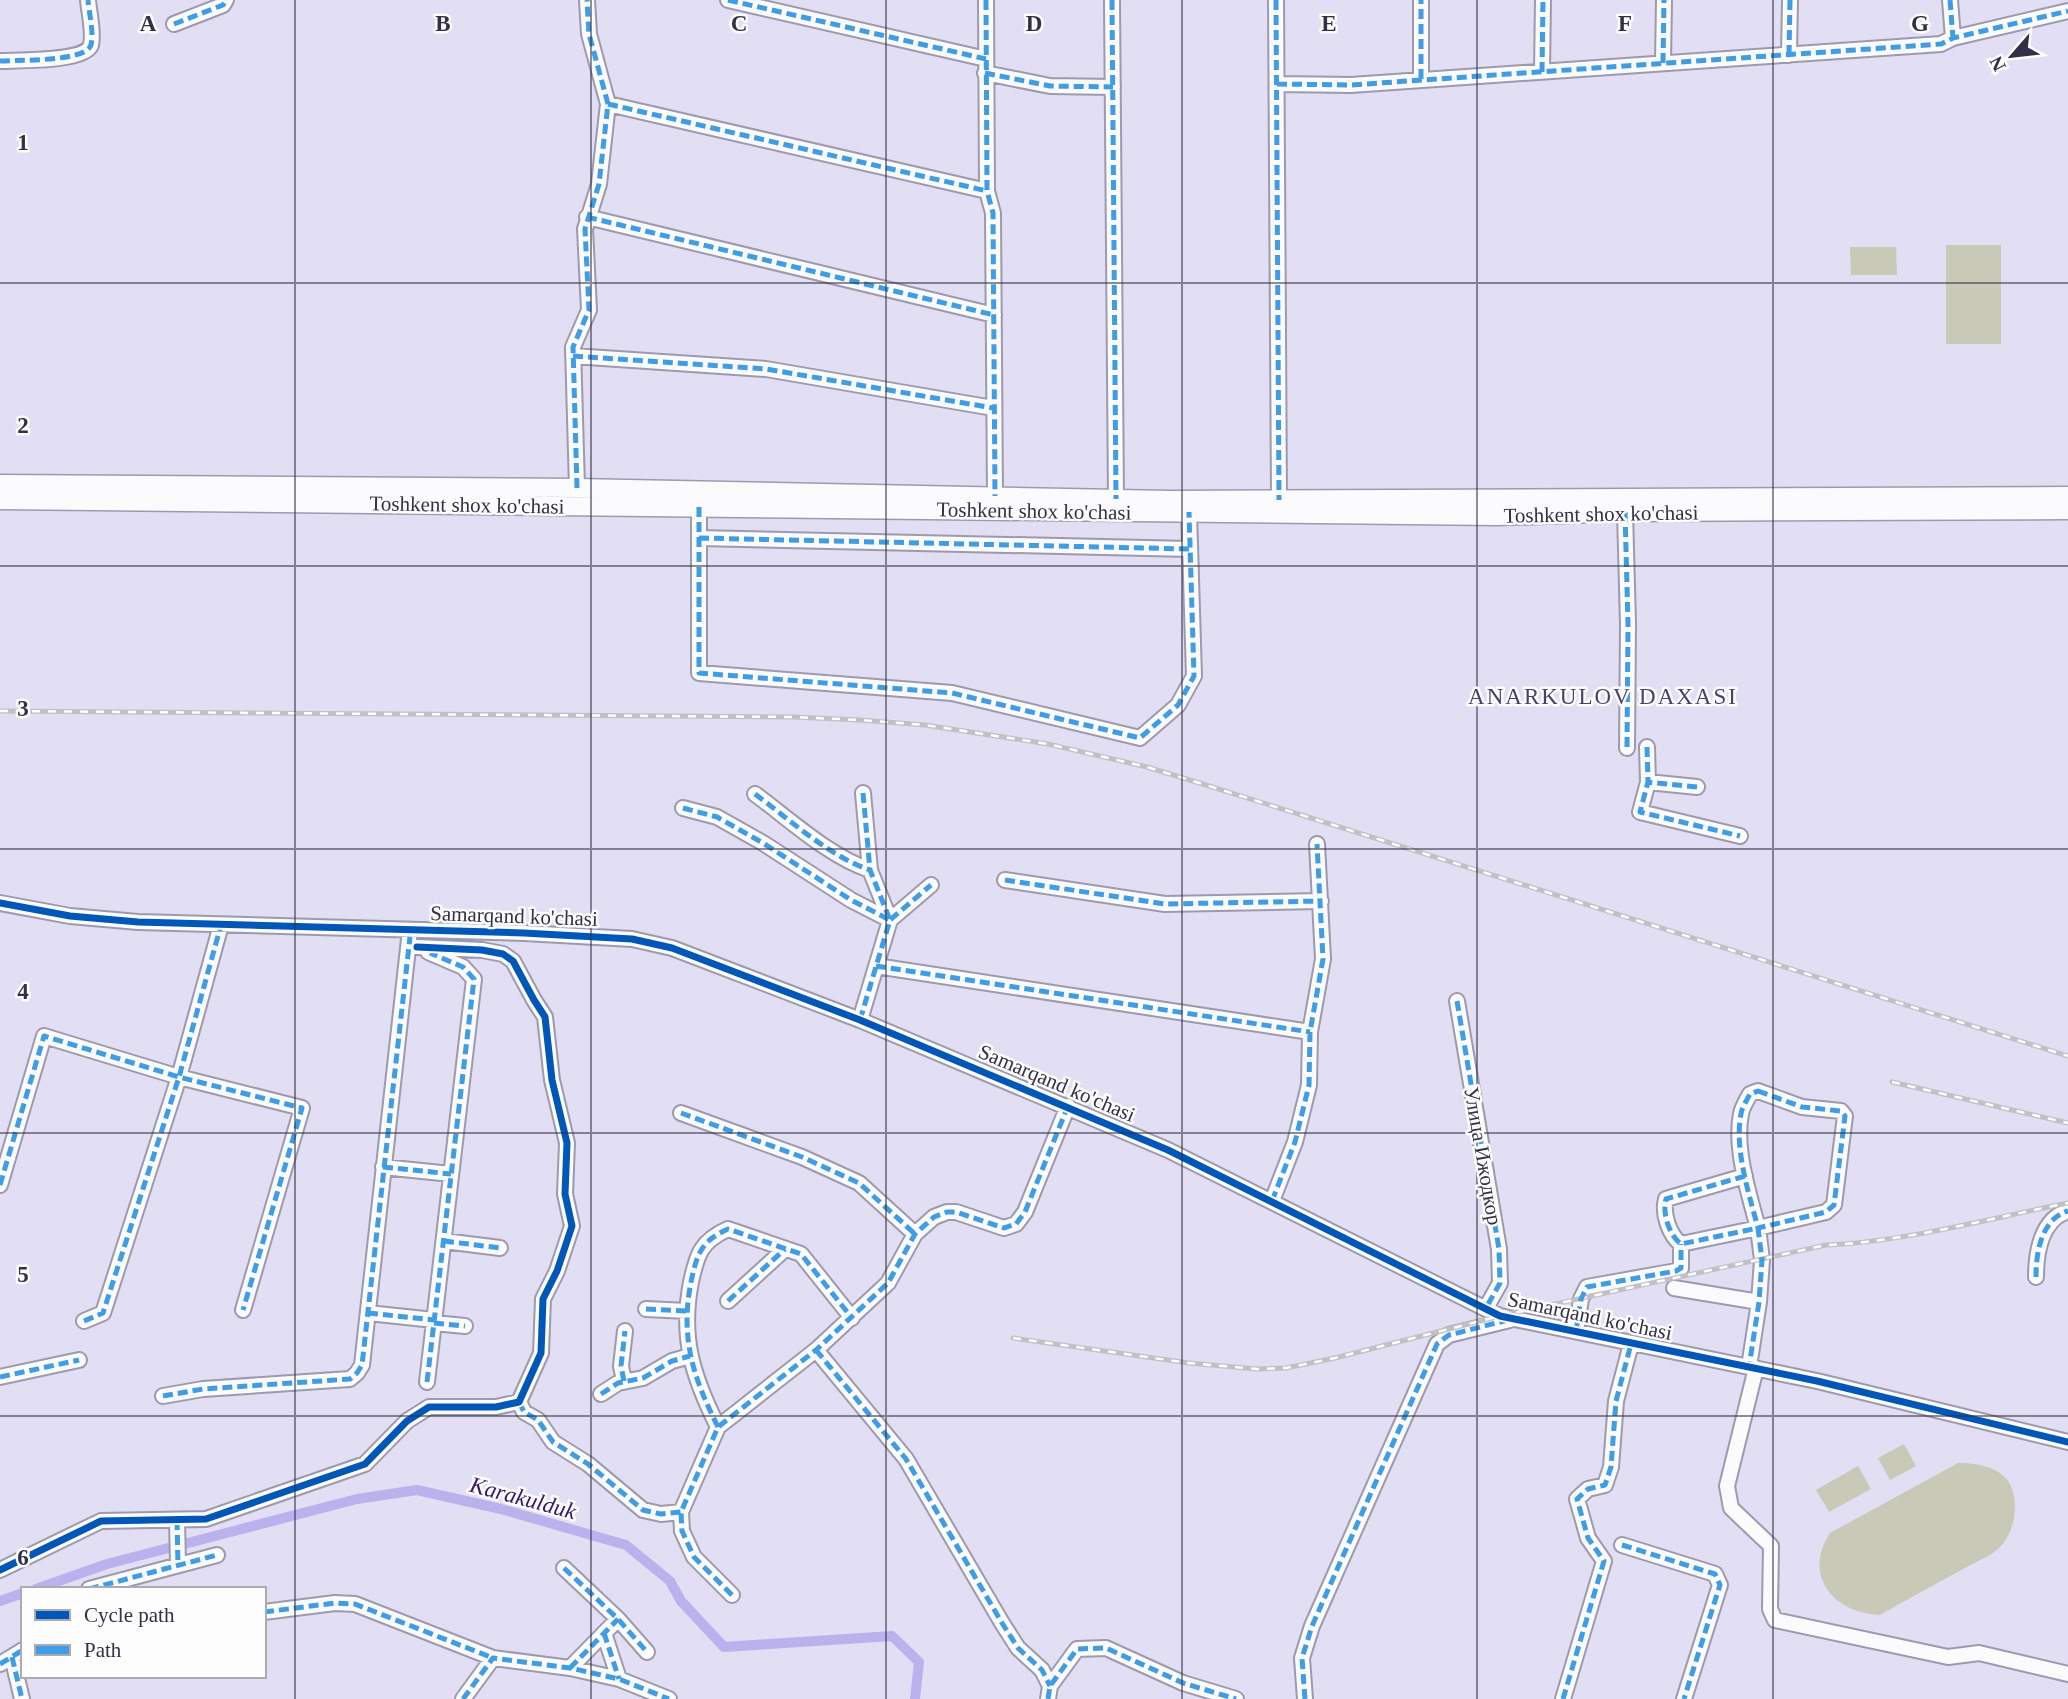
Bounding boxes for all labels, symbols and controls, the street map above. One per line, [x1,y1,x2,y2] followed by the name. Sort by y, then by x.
[140,11,157,36] text: A
[435,11,451,36] text: B
[731,11,747,36] text: C
[1026,11,1042,36] text: D
[1321,11,1337,36] text: E
[1618,11,1632,36] text: F
[1911,11,1929,36] text: G
[1977,21,2047,91] north arrow
[1985,53,2010,75] text: N
[17,130,29,155] text: 1
[17,413,29,438] text: 2
[369,491,565,519] street label: Toshkent shox ko'chasi
[936,497,1132,525] street label: Toshkent shox ko'chasi
[1503,500,1699,528] street label: Toshkent shox ko'chasi
[1468,684,1738,709] district label: ANARKULOV DAXASI
[17,696,29,721] text: 3
[430,901,598,931] street label: Samarqand ko'chasi
[17,979,29,1004] text: 4
[975,1039,1139,1127] street label: Samarqand ko'chasi
[1459,1085,1507,1227] street label: Улица Ижодкор
[17,1262,29,1287] text: 5
[1506,1287,1675,1345] street label: Samarqand ko'chasi
[466,1472,579,1524] water label: Karakulduk
[17,1545,29,1570] text: 6
[21,1587,266,1678] legend
[84,1603,175,1627] text: Cycle path
[84,1638,122,1662] text: Path

